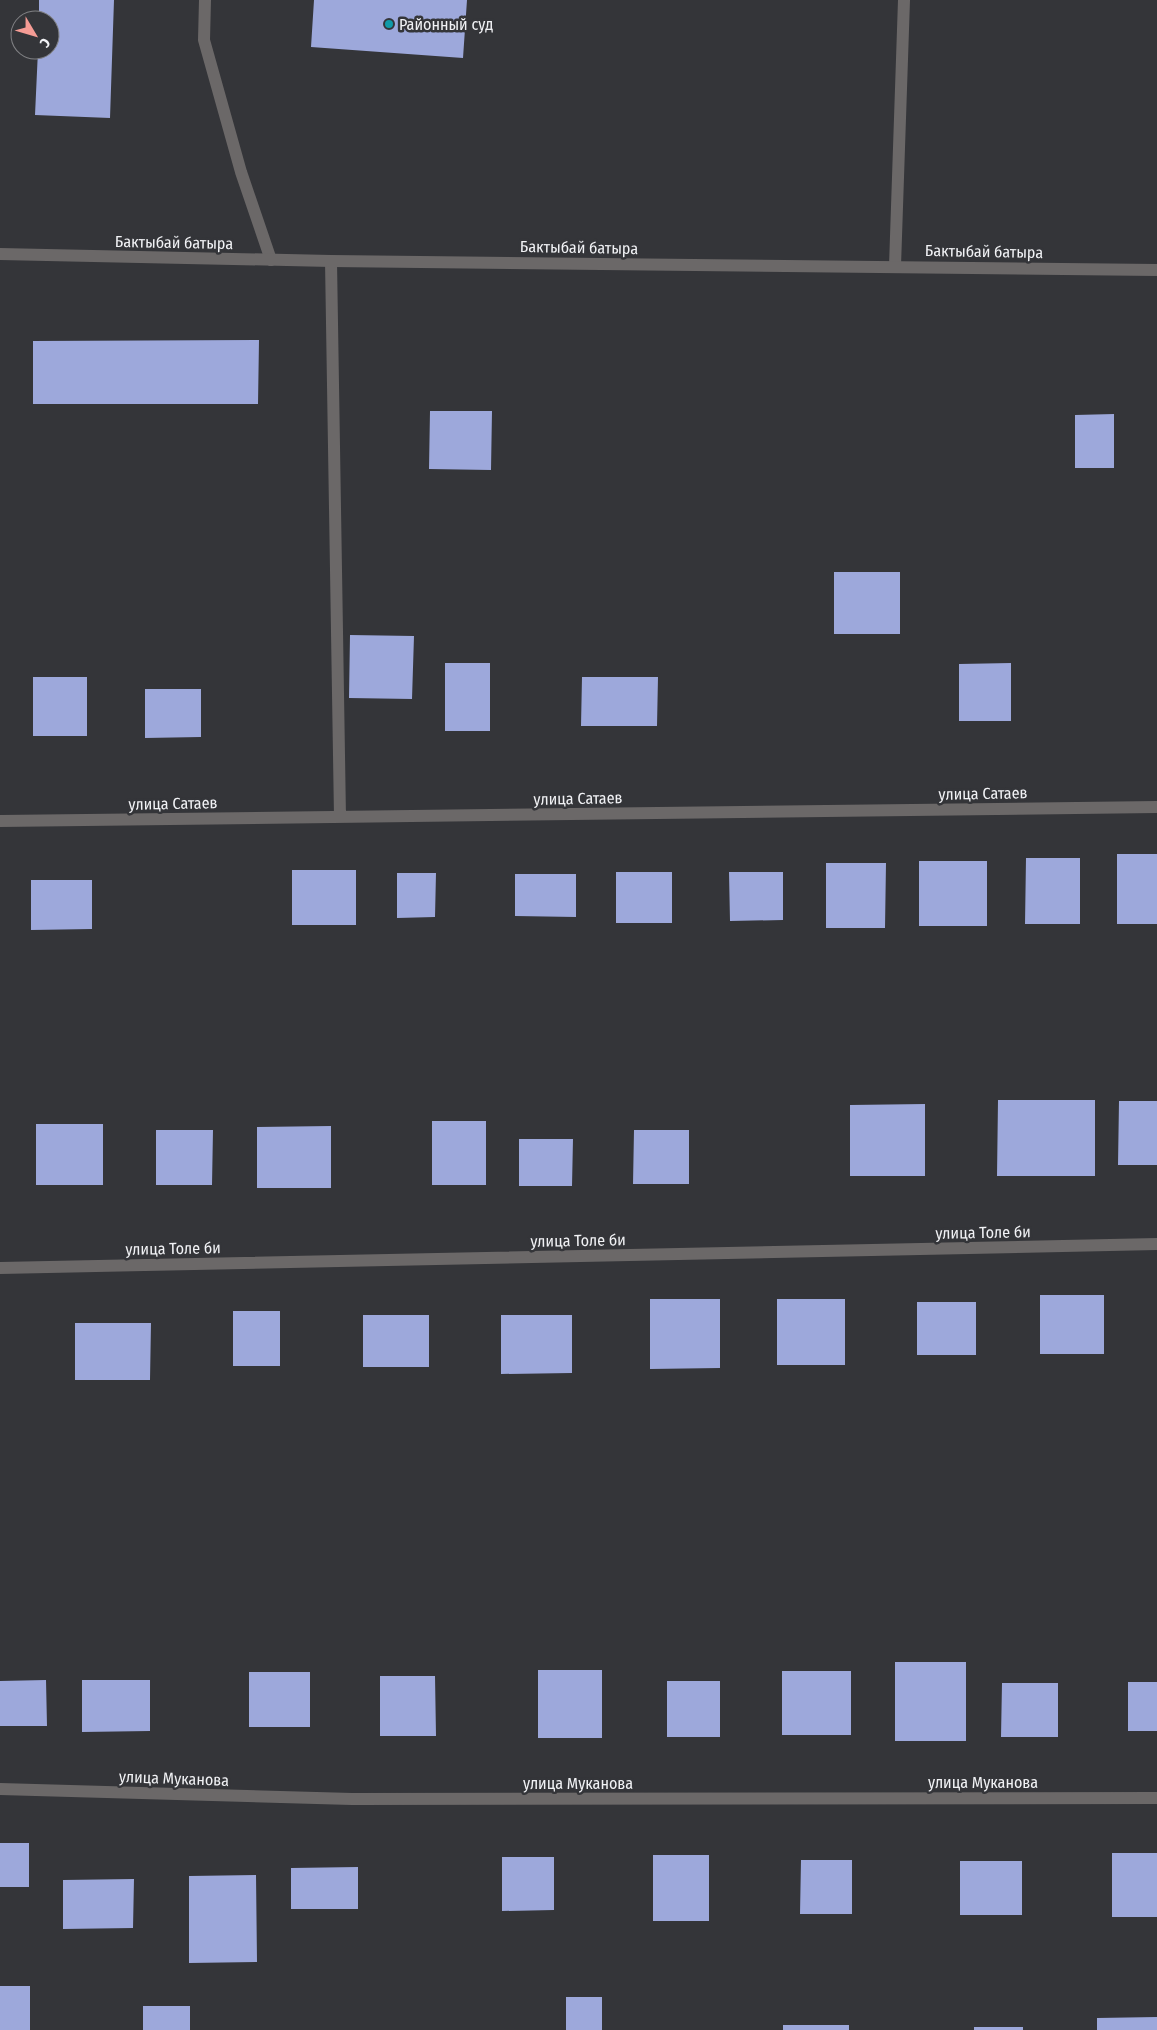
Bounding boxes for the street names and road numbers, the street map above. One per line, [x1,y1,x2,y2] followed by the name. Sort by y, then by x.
[115,232,233,253] street label: Бактыбай батыра
[520,237,638,258] street label: Бактыбай батыра
[925,241,1043,262] street label: Бактыбай батыра
[938,783,1028,804] street label: улица Сатаев
[533,788,623,809] street label: улица Сатаев
[128,793,218,814] street label: улица Сатаев
[935,1222,1031,1243] street label: улица Толе би
[530,1230,626,1251] street label: улица Толе би
[125,1238,221,1259] street label: улица Толе би
[119,1767,229,1790] street label: улица Муканова
[928,1773,1038,1792] street label: улица Муканова
[523,1774,633,1793] street label: улица Муканова

